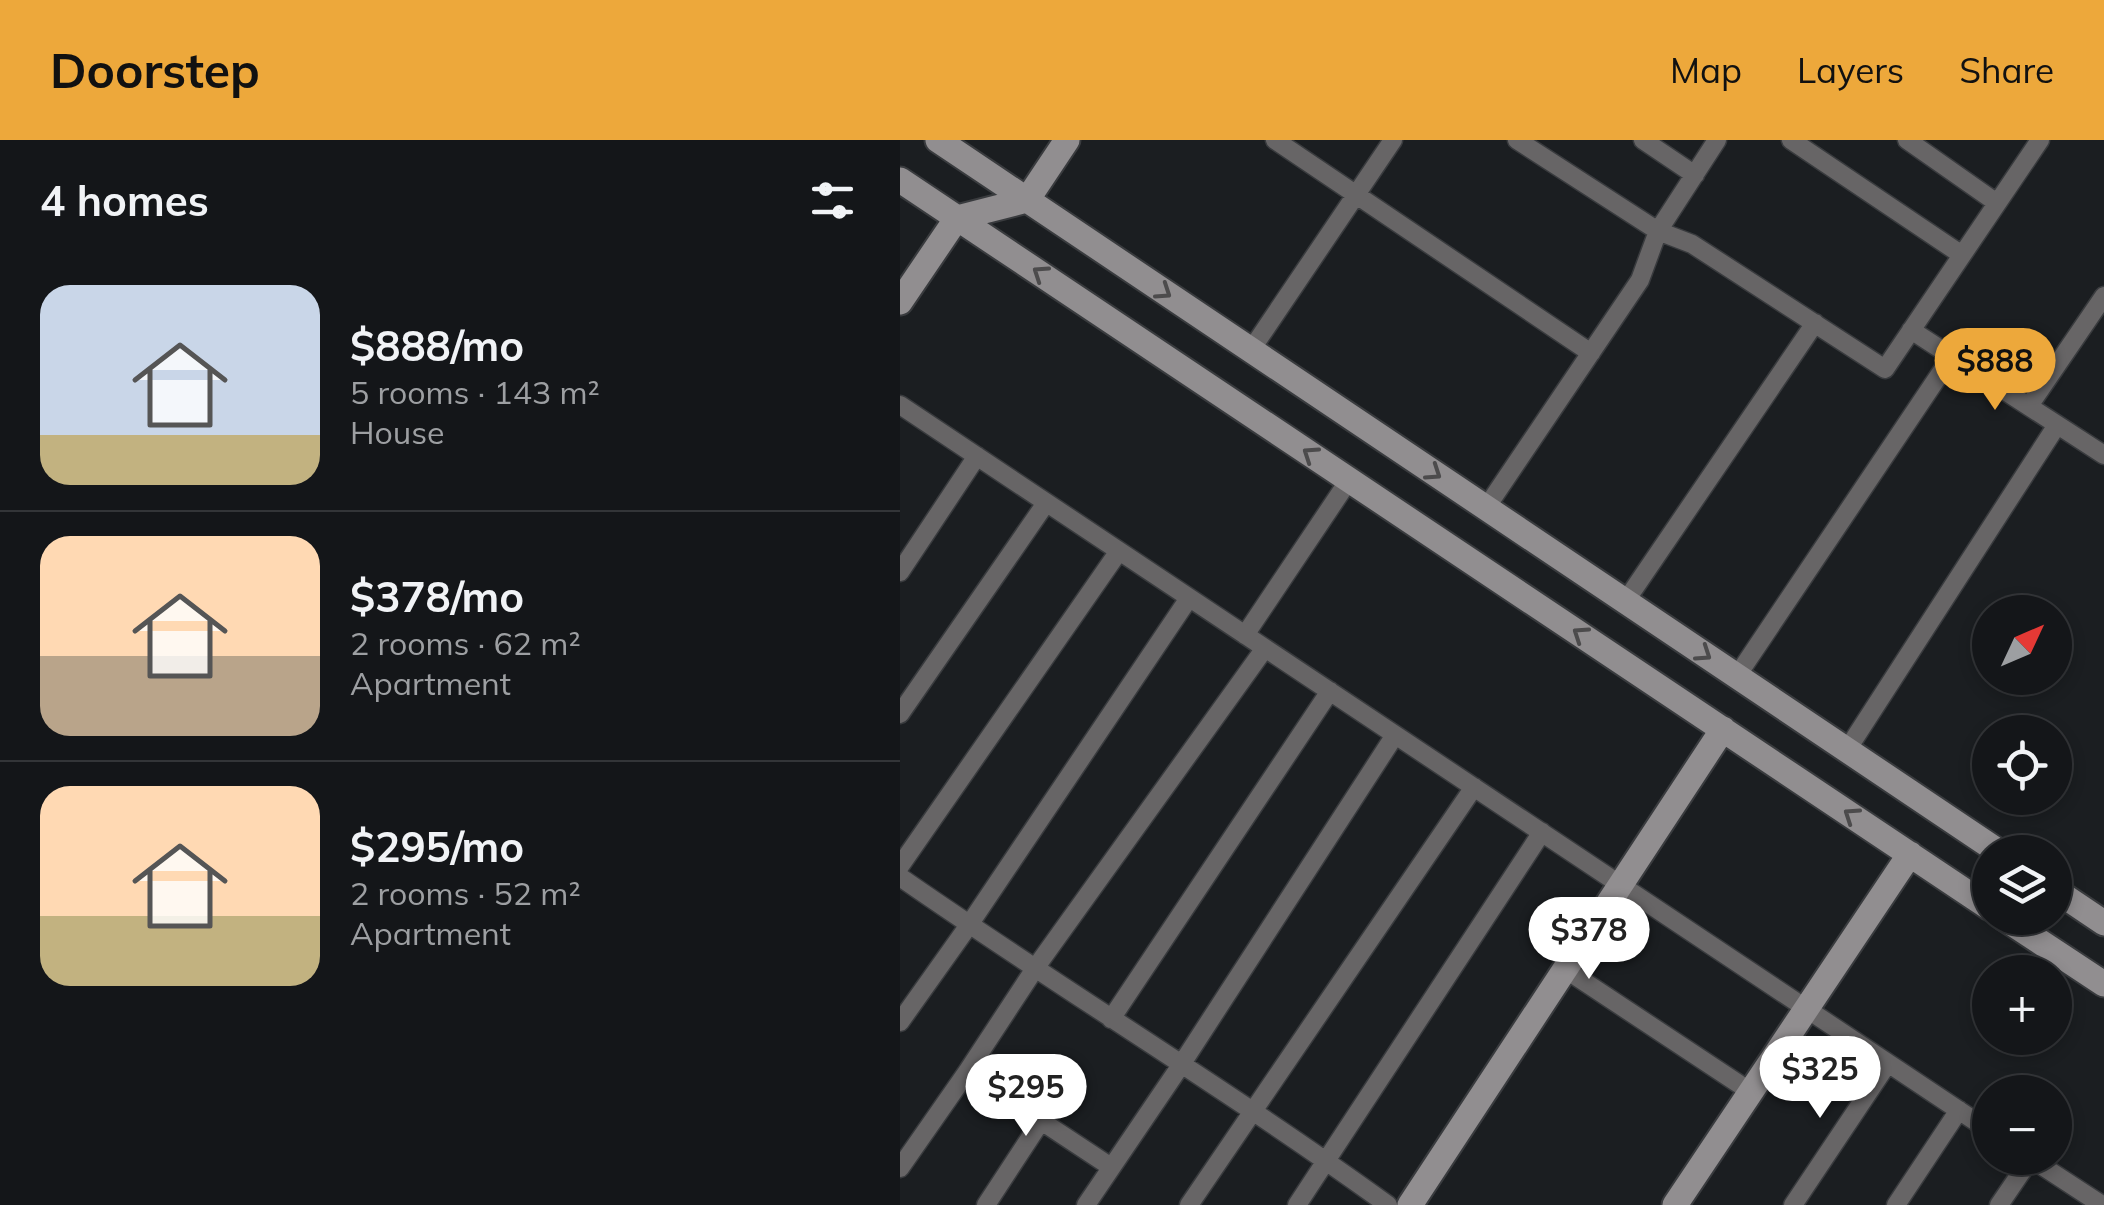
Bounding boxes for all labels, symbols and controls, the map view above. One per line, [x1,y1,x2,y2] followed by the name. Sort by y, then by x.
[50,40,260,100] text: Doorstep
[1670,48,1742,92] text: Map
[1797,48,1904,92] text: Layers
[1959,48,2054,92] text: Share
[805,173,860,228] icon: filters
[40,174,209,227] text: 4 homes
[1032,267,1050,286] one-way arrow
[1153,280,1172,298] one-way arrow
[350,319,524,372] text: $888/mo
[120,325,240,445] icon: home
[1936,328,2054,413] pin: $888
[1957,340,2033,380] text: $888
[350,372,600,412] text: 5 rooms · 143 m²
[350,412,445,452] text: House
[1303,448,1322,466] one-way arrow
[1423,461,1441,480] one-way arrow
[350,570,524,623] text: $378/mo
[120,576,240,696] icon: home
[1972,595,2072,695] north arrow
[1972,595,2072,1175] map controls
[350,623,581,663] text: 2 rooms · 62 m²
[1573,628,1591,647] one-way arrow
[1692,642,1711,660] one-way arrow
[350,663,511,703] text: Apartment
[1972,715,2072,815] button: locate
[1843,809,1862,827] one-way arrow
[350,820,524,873] text: $295/mo
[120,826,240,946] icon: home
[1972,835,2072,935] button: layers
[350,873,581,913] text: 2 rooms · 52 m²
[1530,897,1648,982] pin: $378
[1551,909,1627,949] text: $378
[350,913,511,953] text: Apartment
[1972,955,2072,1055] button: +
[1761,1036,1879,1121] pin: $325
[1782,1048,1858,1088] text: $325
[967,1054,1085,1139] pin: $295
[988,1066,1064,1106] text: $295
[1972,1075,2072,1175] button: −

